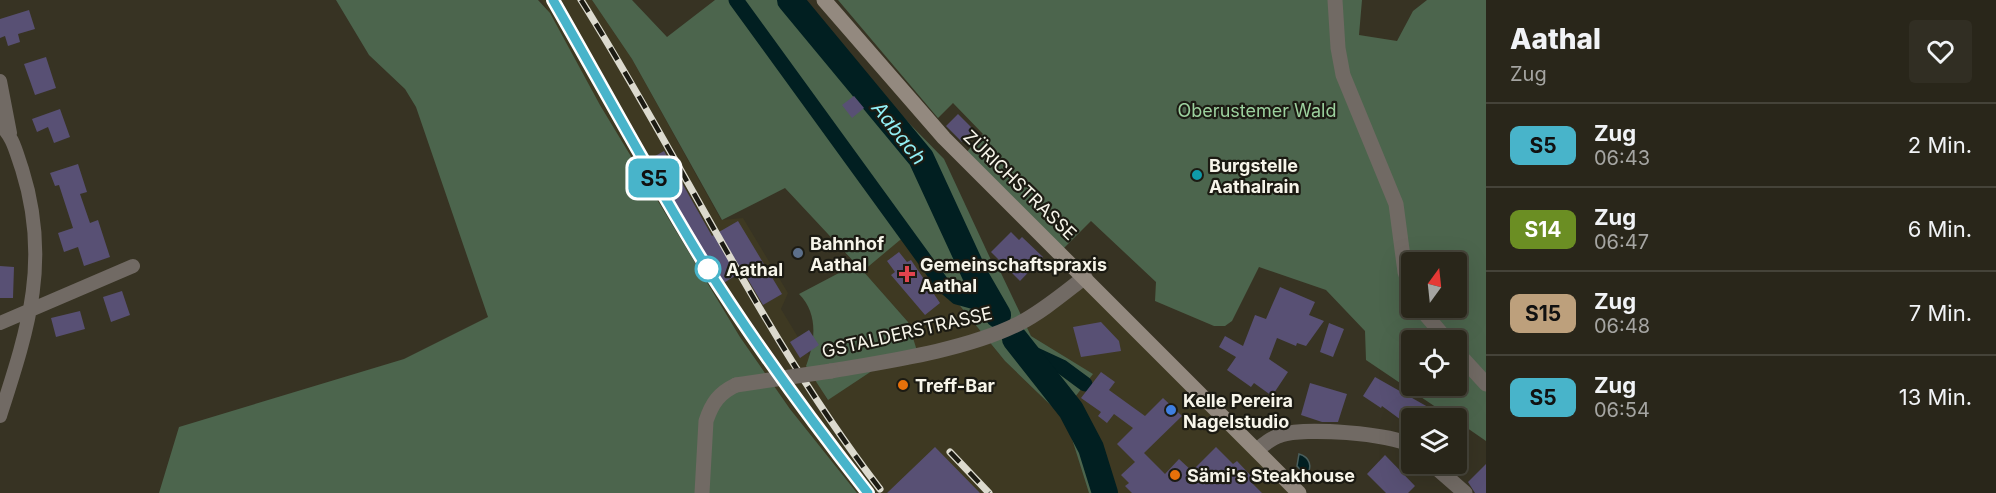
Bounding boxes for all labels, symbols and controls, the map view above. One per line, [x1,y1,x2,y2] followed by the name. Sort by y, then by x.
[1909,20,1972,83] button: heart
[1510,22,1601,56] text: Aathal
[1510,62,1547,86] text: Zug
[866,96,931,169] water label: Aabach
[1178,100,1336,121] park label: Oberustemer Wald
[1594,120,1636,146] text: Zug
[959,125,1081,244] street label: ZÜRICHSTRASSE
[1908,132,1972,158] text: 2 Min.
[1529,133,1557,158] text: S5
[1594,146,1650,170] text: 06:43
[1209,155,1300,197] place label: Burgstelle Aathalrain
[627,158,681,198] line badge: S5
[640,166,668,191] text: S5
[1190,168,1204,182] marker: Burgstelle Aathalrain
[1594,204,1636,230] text: Zug
[1908,216,1972,242] text: 6 Min.
[1524,217,1562,242] text: S14
[1594,230,1649,254] text: 06:47
[810,233,884,275] place label: Bahnhof Aathal
[791,246,805,260] marker: Bahnhof Aathal
[1401,252,1467,318] north arrow
[1401,252,1467,474] map controls
[920,254,1107,296] place label: Gemeinschaftspraxis Aathal
[695,256,721,282] marker: Aathal
[726,259,783,280] place label: Aathal
[898,265,916,283] marker: Gemeinschaftspraxis Aathal
[1594,288,1636,314] text: Zug
[1909,300,1972,326] text: 7 Min.
[1525,301,1561,326] text: S15
[820,302,994,362] street label: GSTALDERSTRASSE
[1594,314,1650,338] text: 06:48
[1401,330,1467,396] button: locate
[1594,372,1636,398] text: Zug
[915,375,995,396] place label: Treff-Bar
[896,378,910,392] marker: Treff-Bar
[1899,384,1972,410] text: 13 Min.
[1529,385,1557,410] text: S5
[1183,390,1293,432] place label: Kelle Pereira Nagelstudio
[1594,398,1650,422] text: 06:54
[1164,403,1178,417] marker: Kelle Pereira Nagelstudio
[1401,408,1467,474] button: layers
[1187,465,1355,486] place label: Sämi's Steakhouse
[1168,468,1182,482] marker: Sämi's Steakhouse

